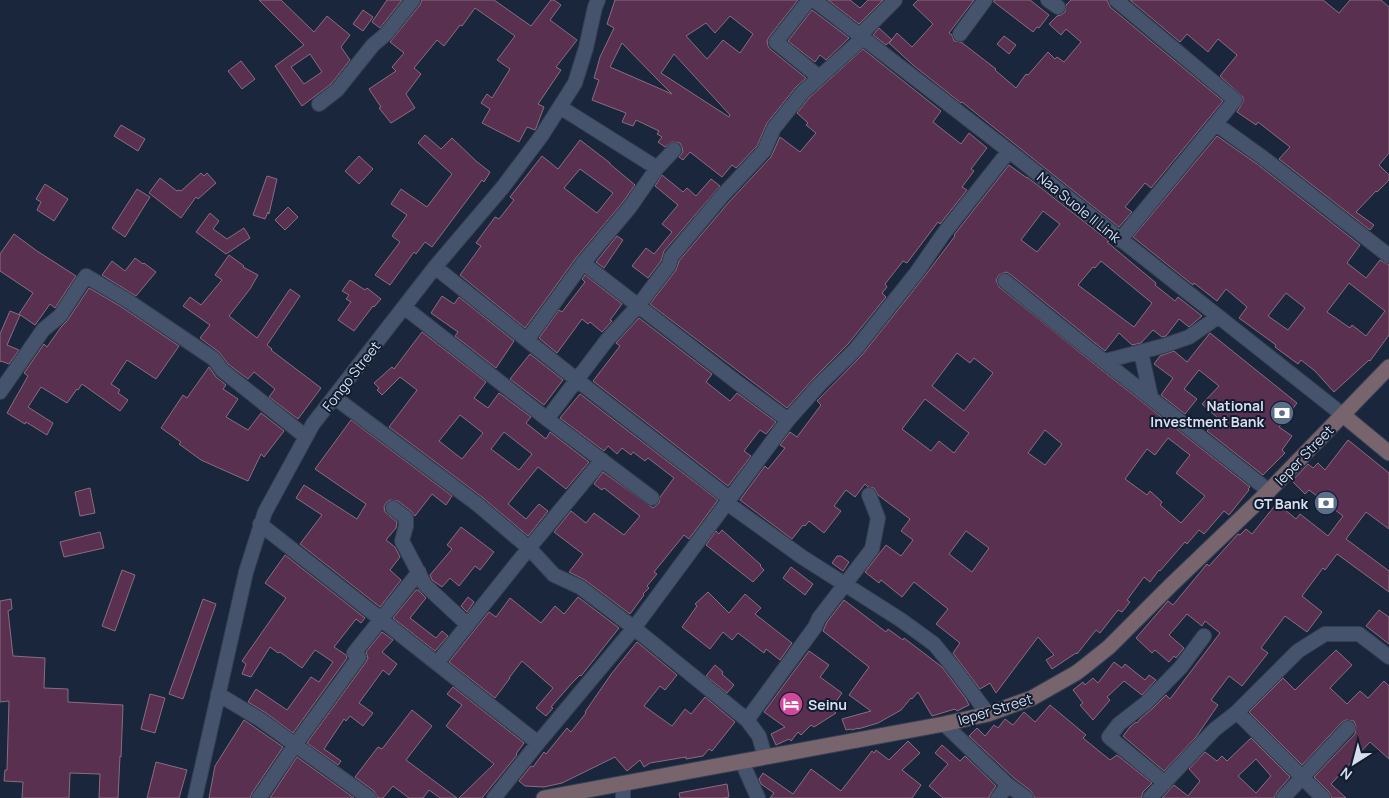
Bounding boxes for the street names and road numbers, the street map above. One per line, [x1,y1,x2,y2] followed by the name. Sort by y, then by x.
[1033,167,1126,247] street label: Naa Suole II Link
[318,337,385,415] street label: Fongo Street
[1271,421,1338,489] street label: Ieper Street
[956,689,1035,729] street label: Ieper Street

